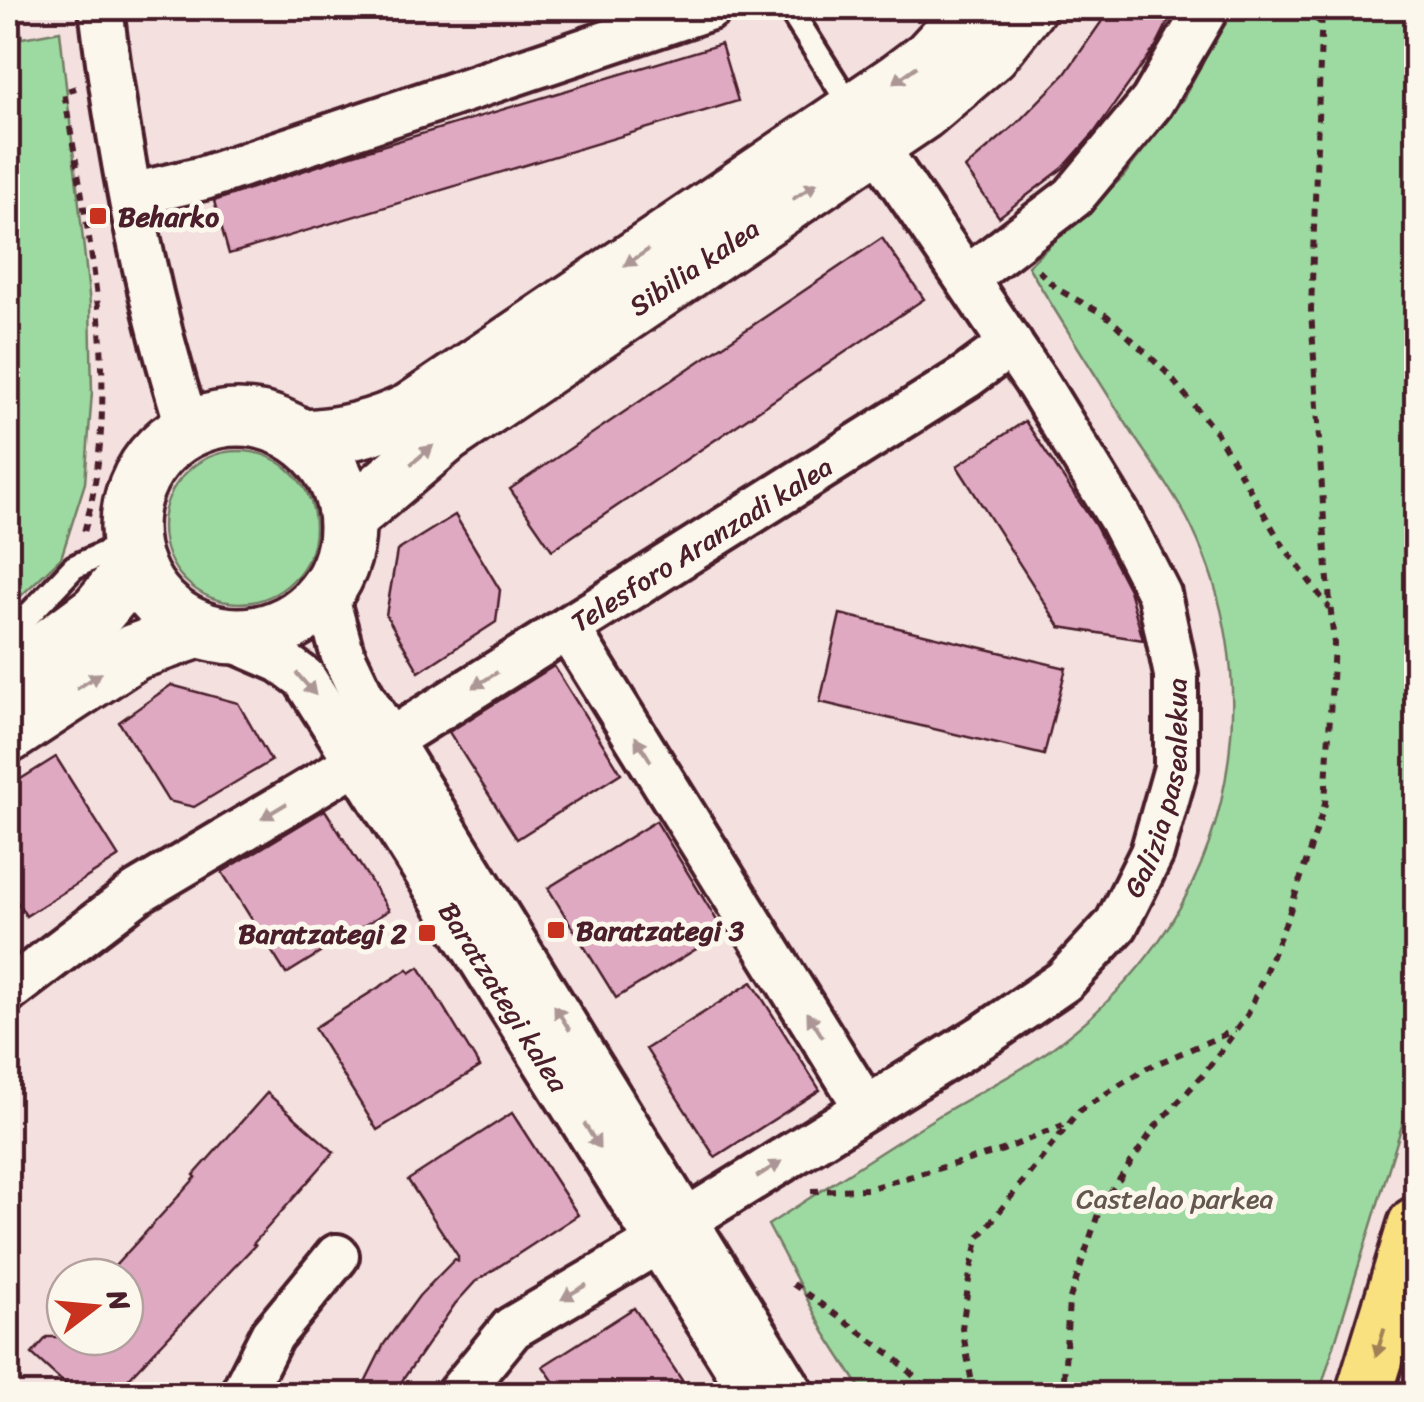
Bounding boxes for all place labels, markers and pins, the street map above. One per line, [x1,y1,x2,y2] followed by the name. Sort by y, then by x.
[118,192,219,241] place label: Beharko
[87,205,109,227] marker: Beharko
[576,906,745,955] place label: Baratzategi 3
[238,909,407,958] place label: Baratzategi 2
[545,919,567,941] marker: Baratzategi 3
[416,922,438,944] marker: Baratzategi 2

